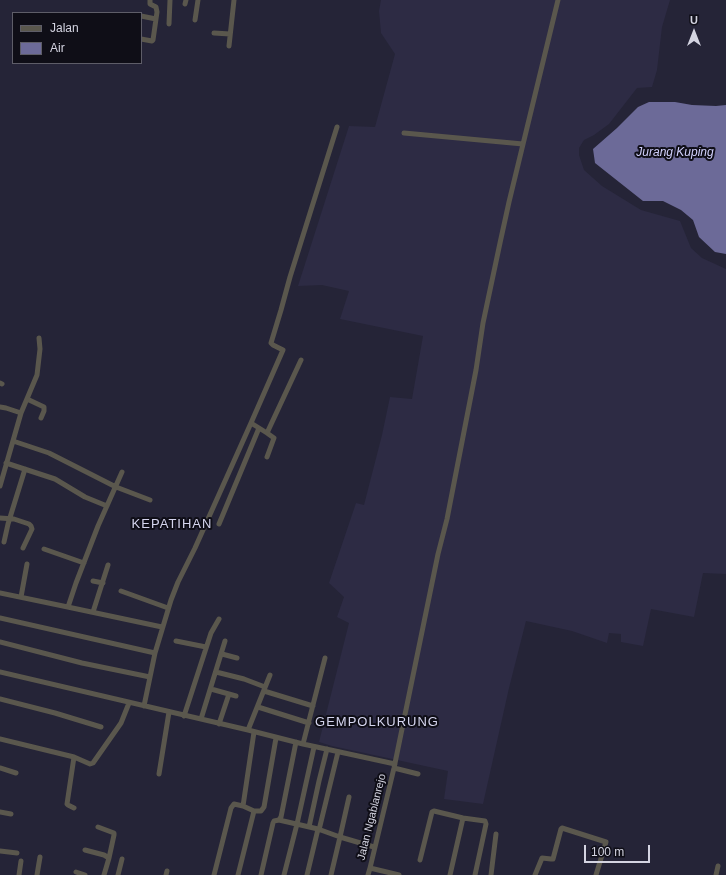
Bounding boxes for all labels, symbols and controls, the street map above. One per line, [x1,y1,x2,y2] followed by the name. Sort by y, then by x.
[12,12,142,64] legend
[674,12,714,52] north arrow
[690,14,698,26] text: U
[50,21,79,35] text: Jalan
[50,41,65,55] text: Air
[636,146,714,160] water label: Jurang Kuping
[132,516,212,532] district label: KEPATIHAN
[315,714,439,730] district label: GEMPOLKURUNG
[355,772,389,862] street label: Jalan Ngablanrejo
[586,837,652,863] scale bar
[591,845,624,859] text: 100 m

